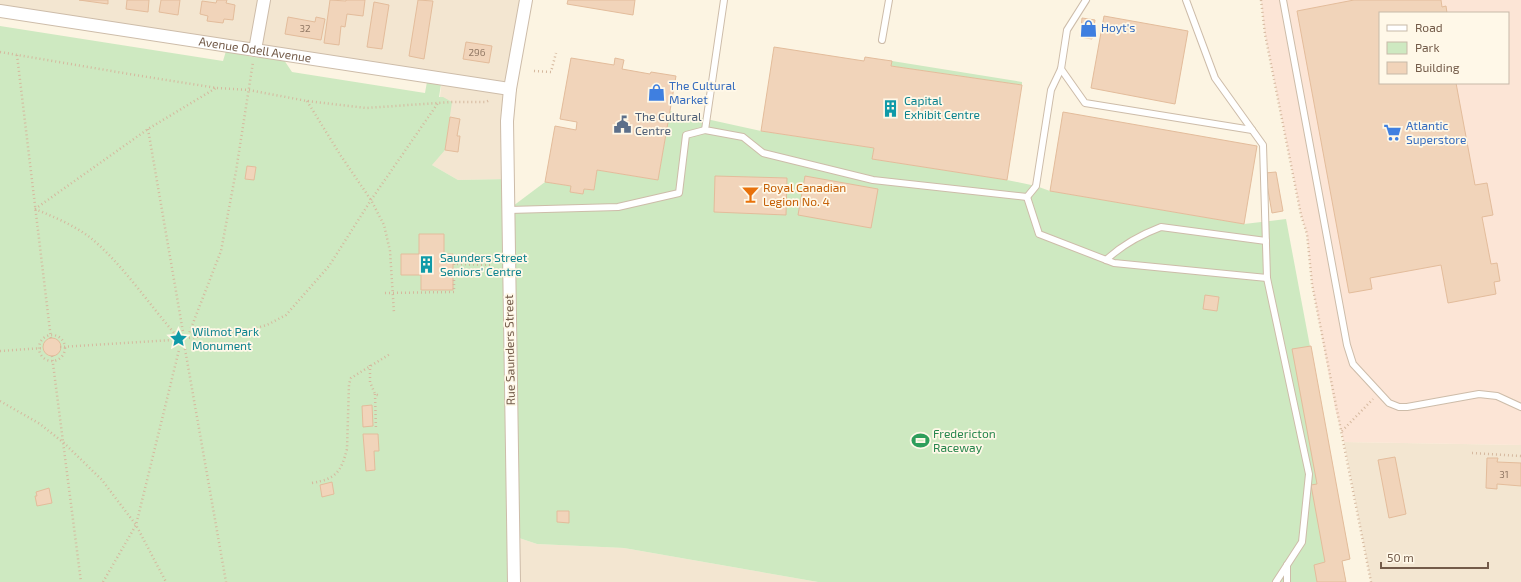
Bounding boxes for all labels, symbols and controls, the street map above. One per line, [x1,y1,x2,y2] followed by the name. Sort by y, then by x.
[1379,12,1509,84] legend
[1078,18,1098,38] shop icon: Hoyt's
[1101,20,1135,34] place label: Hoyt's
[1415,20,1443,34] text: Road
[299,22,311,34] house number: 32
[198,33,313,65] street label: Avenue Odell Avenue
[1415,40,1440,54] text: Park
[468,46,486,58] house number: 296
[1415,60,1460,74] text: Building
[669,78,736,106] place label: The Cultural Market
[646,83,666,103] shop icon: The Cultural Market
[904,93,980,121] place label: Capital Exhibit Centre
[881,98,901,118] building icon: Capital Exhibit Centre
[635,109,702,137] place label: The Cultural Centre
[612,114,632,134] public building icon: The Cultural Centre
[1406,118,1466,146] place label: Atlantic Superstore
[1383,123,1403,143] supermarket icon: Atlantic Superstore
[763,180,846,208] place label: Royal Canadian Legion No. 4
[740,185,760,205] bar icon: Royal Canadian Legion No. 4
[440,250,528,278] place label: Saunders Street Seniors' Centre
[417,255,437,275] building icon: Saunders Street Seniors' Centre
[501,294,517,406] street label: Rue Saunders Street
[192,324,259,352] place label: Wilmot Park Monument
[169,329,189,349] place icon: Wilmot Park Monument
[933,426,996,454] place label: Fredericton Raceway
[910,431,930,451] sports icon: Fredericton Raceway
[1499,468,1509,480] house number: 31
[1381,544,1488,570] scale bar
[1387,550,1414,564] text: 50 m

